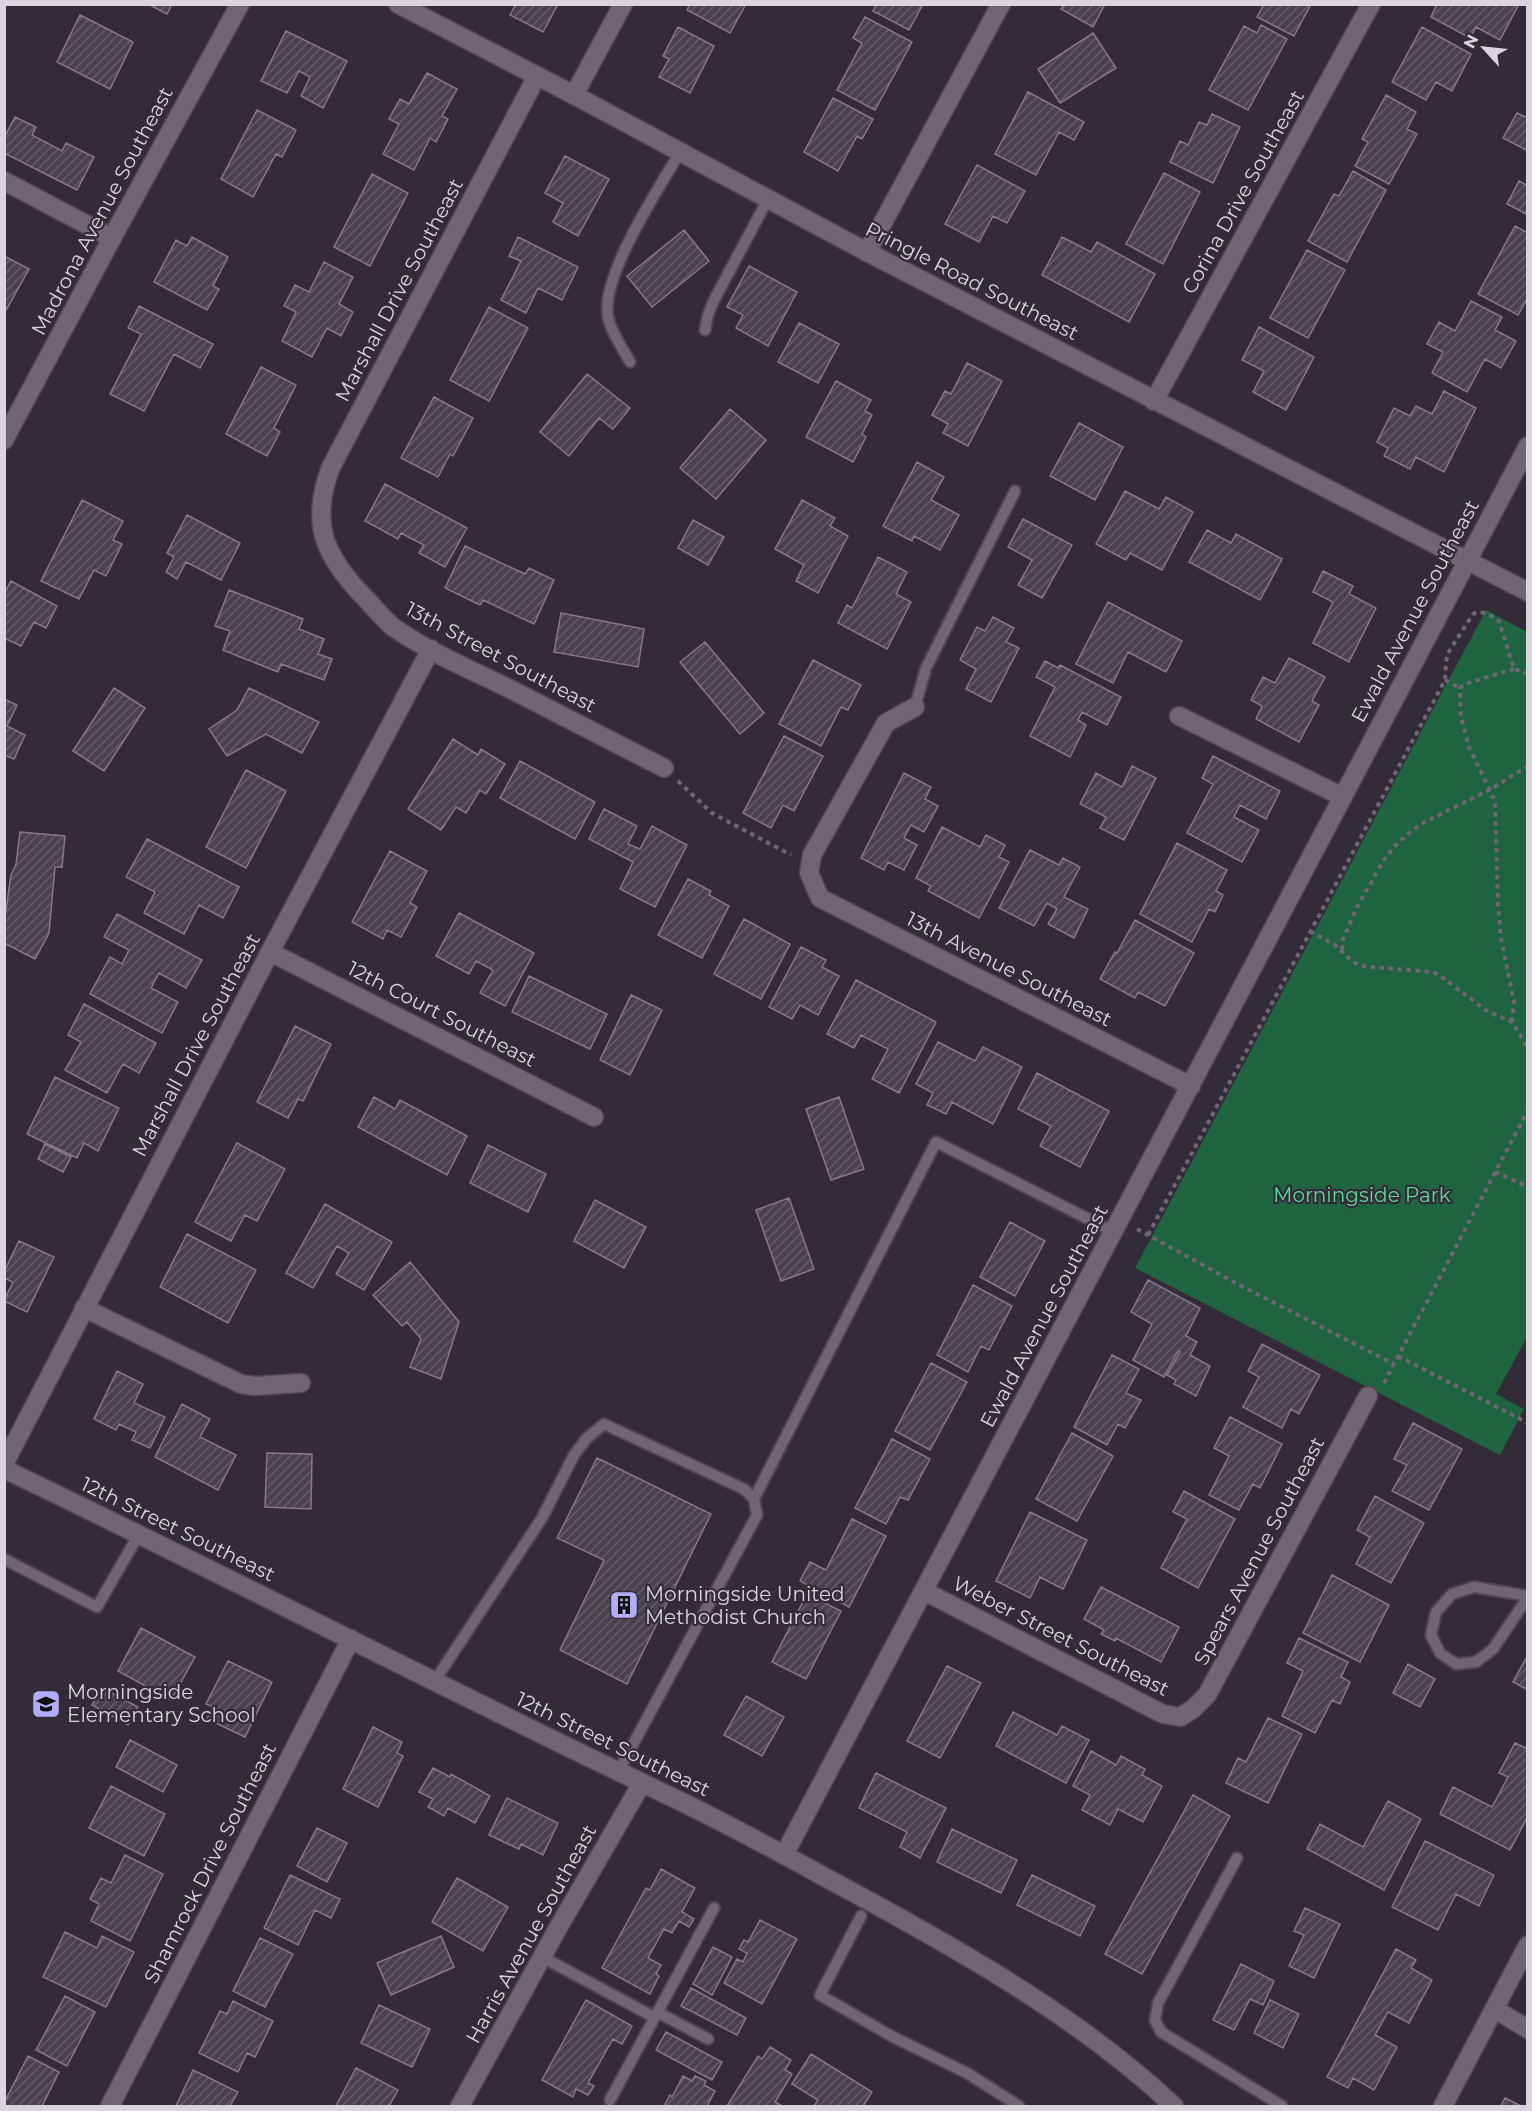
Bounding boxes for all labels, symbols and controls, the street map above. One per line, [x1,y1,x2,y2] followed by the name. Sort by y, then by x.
[1454,18,1514,78] north arrow
[1460,31,1482,51] text: N
[26,83,178,339] street label: Madrona Avenue Southeast
[1177,86,1309,298] street label: Corina Drive Southeast
[330,174,468,406] street label: Marshall Drive Southeast
[861,217,1083,345] street label: Pringle Road Southeast
[1346,496,1484,726] street label: Ewald Avenue Southeast
[402,597,600,717] street label: 13th Street Southeast
[902,907,1116,1031] street label: 13th Avenue Southeast
[127,929,265,1161] street label: Marshall Drive Southeast
[344,956,540,1072] street label: 12th Court Southeast
[1273,1183,1451,1207] park label: Morningside Park
[975,1201,1113,1431] street label: Ewald Avenue Southeast
[1189,1433,1329,1669] street label: Spears Avenue Southeast
[77,1472,279,1586] street label: 12th Street Southeast
[949,1571,1173,1701] street label: Weber Street Southeast
[645,1582,845,1629] place label: Morningside United Methodist Church
[608,1589,640,1621] building icon: Morningside United Methodist Church
[67,1680,256,1727] place label: Morningside Elementary School
[512,1687,714,1801] street label: 12th Street Southeast
[30,1688,62,1720] school or university icon: Morningside Elementary School
[139,1739,281,1987] street label: Shamrock Drive Southeast
[461,1820,601,2048] street label: Harris Avenue Southeast

